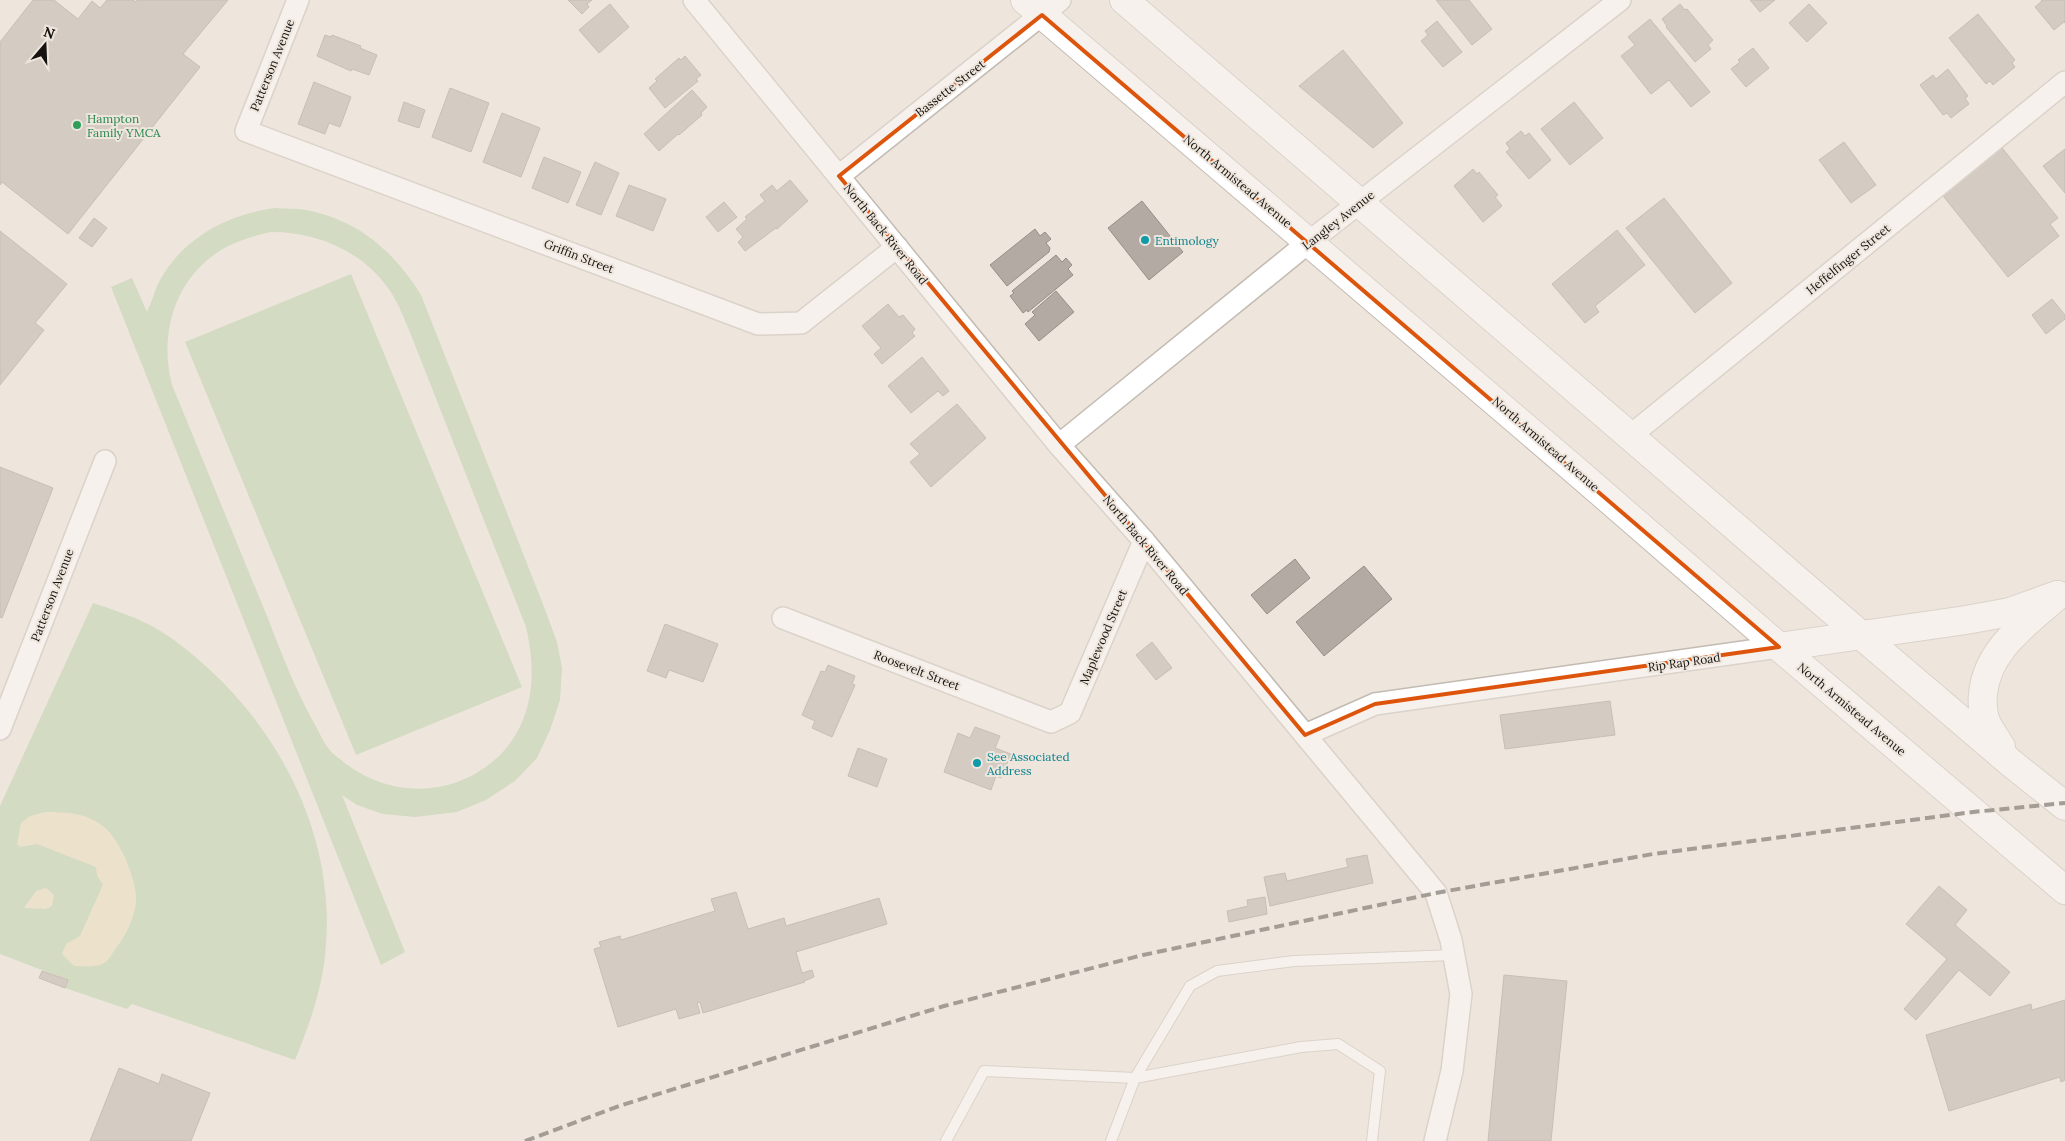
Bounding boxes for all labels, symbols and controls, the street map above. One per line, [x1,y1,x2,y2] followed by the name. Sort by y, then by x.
[247,16,298,113] street label: Patterson Avenue
[20,20,70,70] north arrow
[41,22,57,43] text: N
[912,56,988,120] street label: Bassette Street
[87,111,161,140] place label: Hampton Family YMCA
[71,119,83,131] marker: Hampton Family YMCA
[1181,131,1296,231] street label: North Armistead Avenue
[841,180,931,288] street label: North Back River Road
[1299,187,1377,253] street label: Langley Avenue
[1803,220,1893,297] street label: Heffelfinger Street
[1155,233,1220,248] place label: Entimology
[1139,234,1151,246] marker: Entimology
[542,236,616,276] street label: Griffin Street
[1489,393,1603,495] street label: North Armistead Avenue
[1100,492,1192,598] street label: North Back River Road
[27,546,77,644] street label: Patterson Avenue
[1076,587,1130,687] street label: Maplewood Street
[872,647,963,693] street label: Roosevelt Street
[1647,649,1721,675] street label: Rip Rap Road
[1795,659,1910,759] street label: North Armistead Avenue
[986,749,1070,778] place label: See Associated Address
[971,757,983,769] marker: See Associated Address

